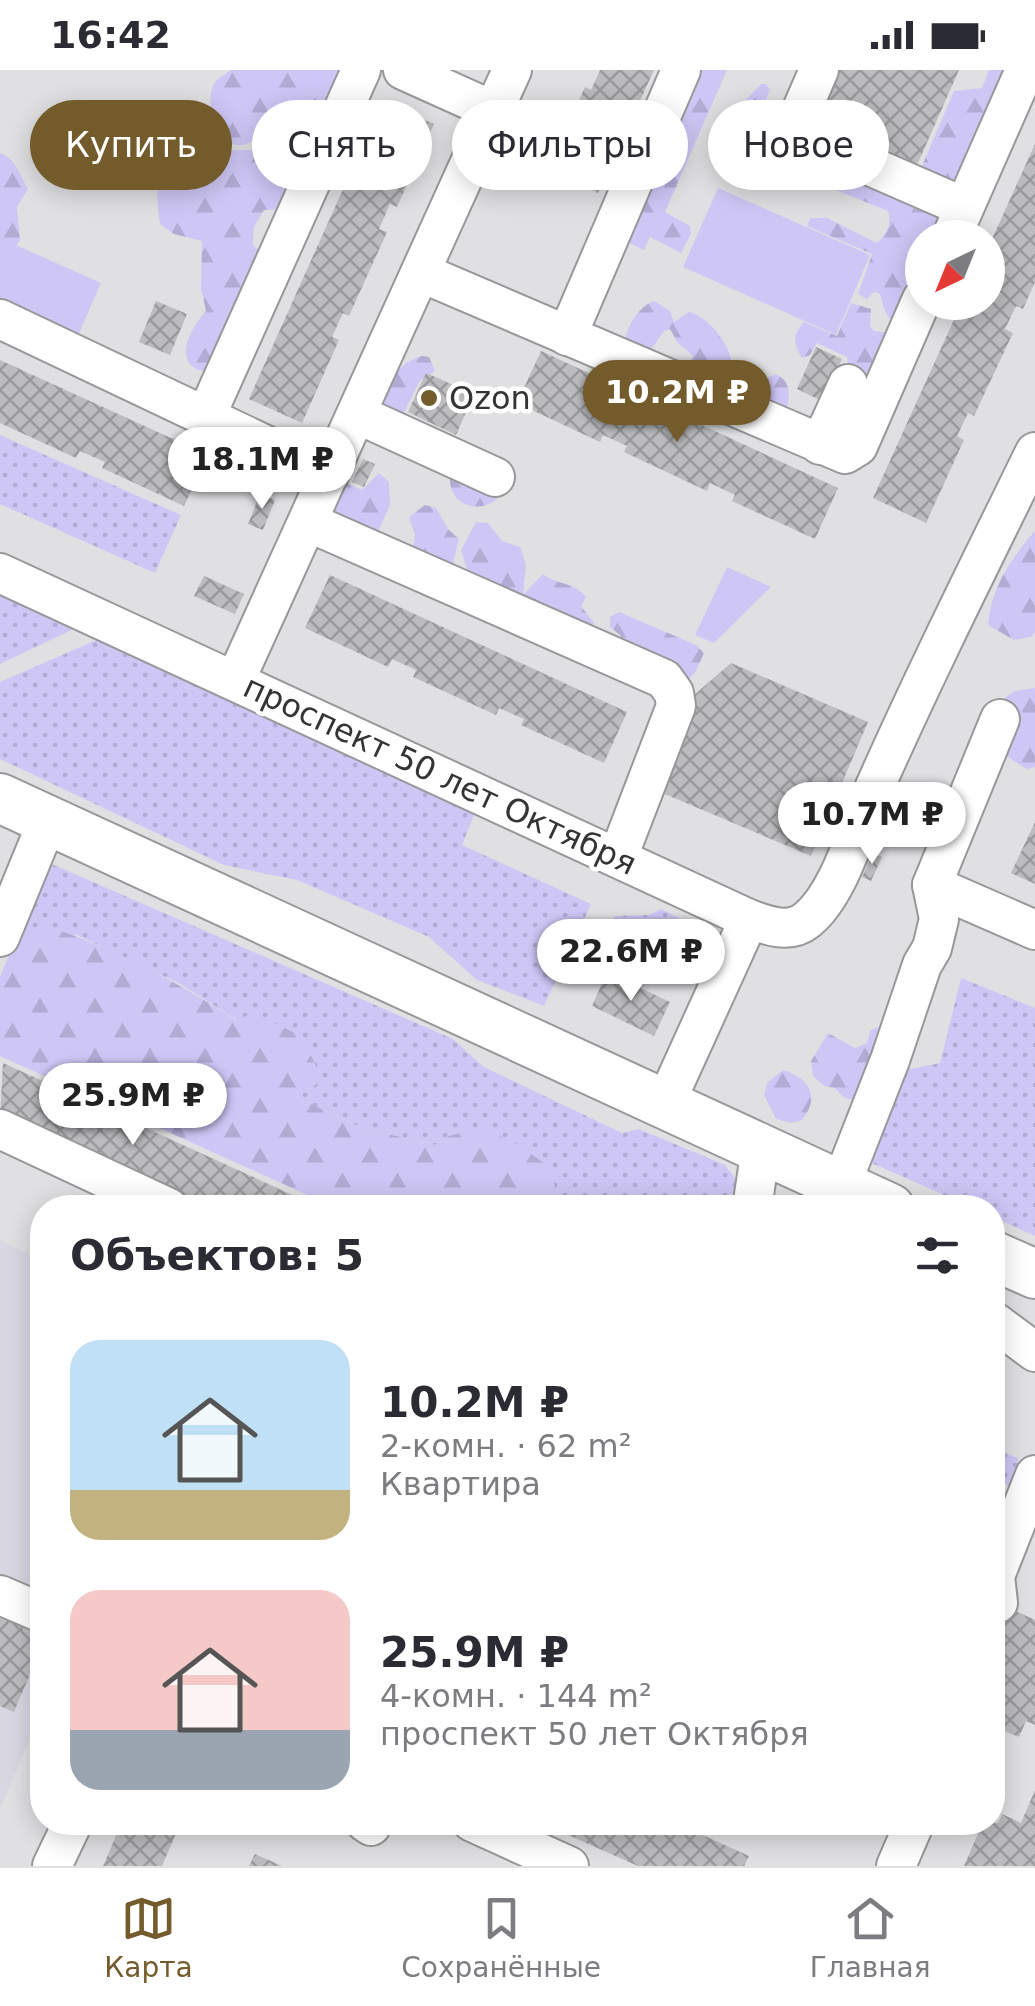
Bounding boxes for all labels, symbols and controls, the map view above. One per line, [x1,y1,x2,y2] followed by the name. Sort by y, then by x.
[50,13,171,57] text: 16:42
[30,100,232,190] chip: Купить
[252,100,432,190] chip: Снять
[452,100,688,190] chip: Фильтры
[708,100,889,190] chip: Новое
[905,220,1005,320] north arrow
[905,220,1005,320] map controls
[585,360,769,445] pin: 10.2M ₽
[605,373,749,411] text: 10.2M ₽
[449,379,531,417] place label: Ozon
[418,387,440,409] marker: Ozon
[170,427,354,512] pin: 18.1M ₽
[190,440,334,478] text: 18.1M ₽
[238,667,642,883] street label: проспект 50 лет Октября
[780,782,964,867] pin: 10.7M ₽
[800,795,944,833] text: 10.7M ₽
[539,919,723,1004] pin: 22.6M ₽
[559,932,703,970] text: 22.6M ₽
[41,1063,225,1148] pin: 25.9M ₽
[61,1076,205,1114] text: 25.9M ₽
[910,1228,965,1283] icon: filters
[70,1231,364,1280] text: Объектов: 5
[380,1378,569,1427] text: 10.2M ₽
[150,1380,270,1500] icon: home
[380,1427,631,1465] text: 2-комн. · 62 m²
[380,1465,541,1503] text: Квартира
[380,1628,569,1677] text: 25.9M ₽
[150,1630,270,1750] icon: home
[380,1677,652,1715] text: 4-комн. · 144 m²
[380,1715,809,1753] text: проспект 50 лет Октября
[104,1891,193,1984] tab: Карта
[401,1891,601,1984] tab: Сохранённые
[810,1891,931,1984] tab: Главная

